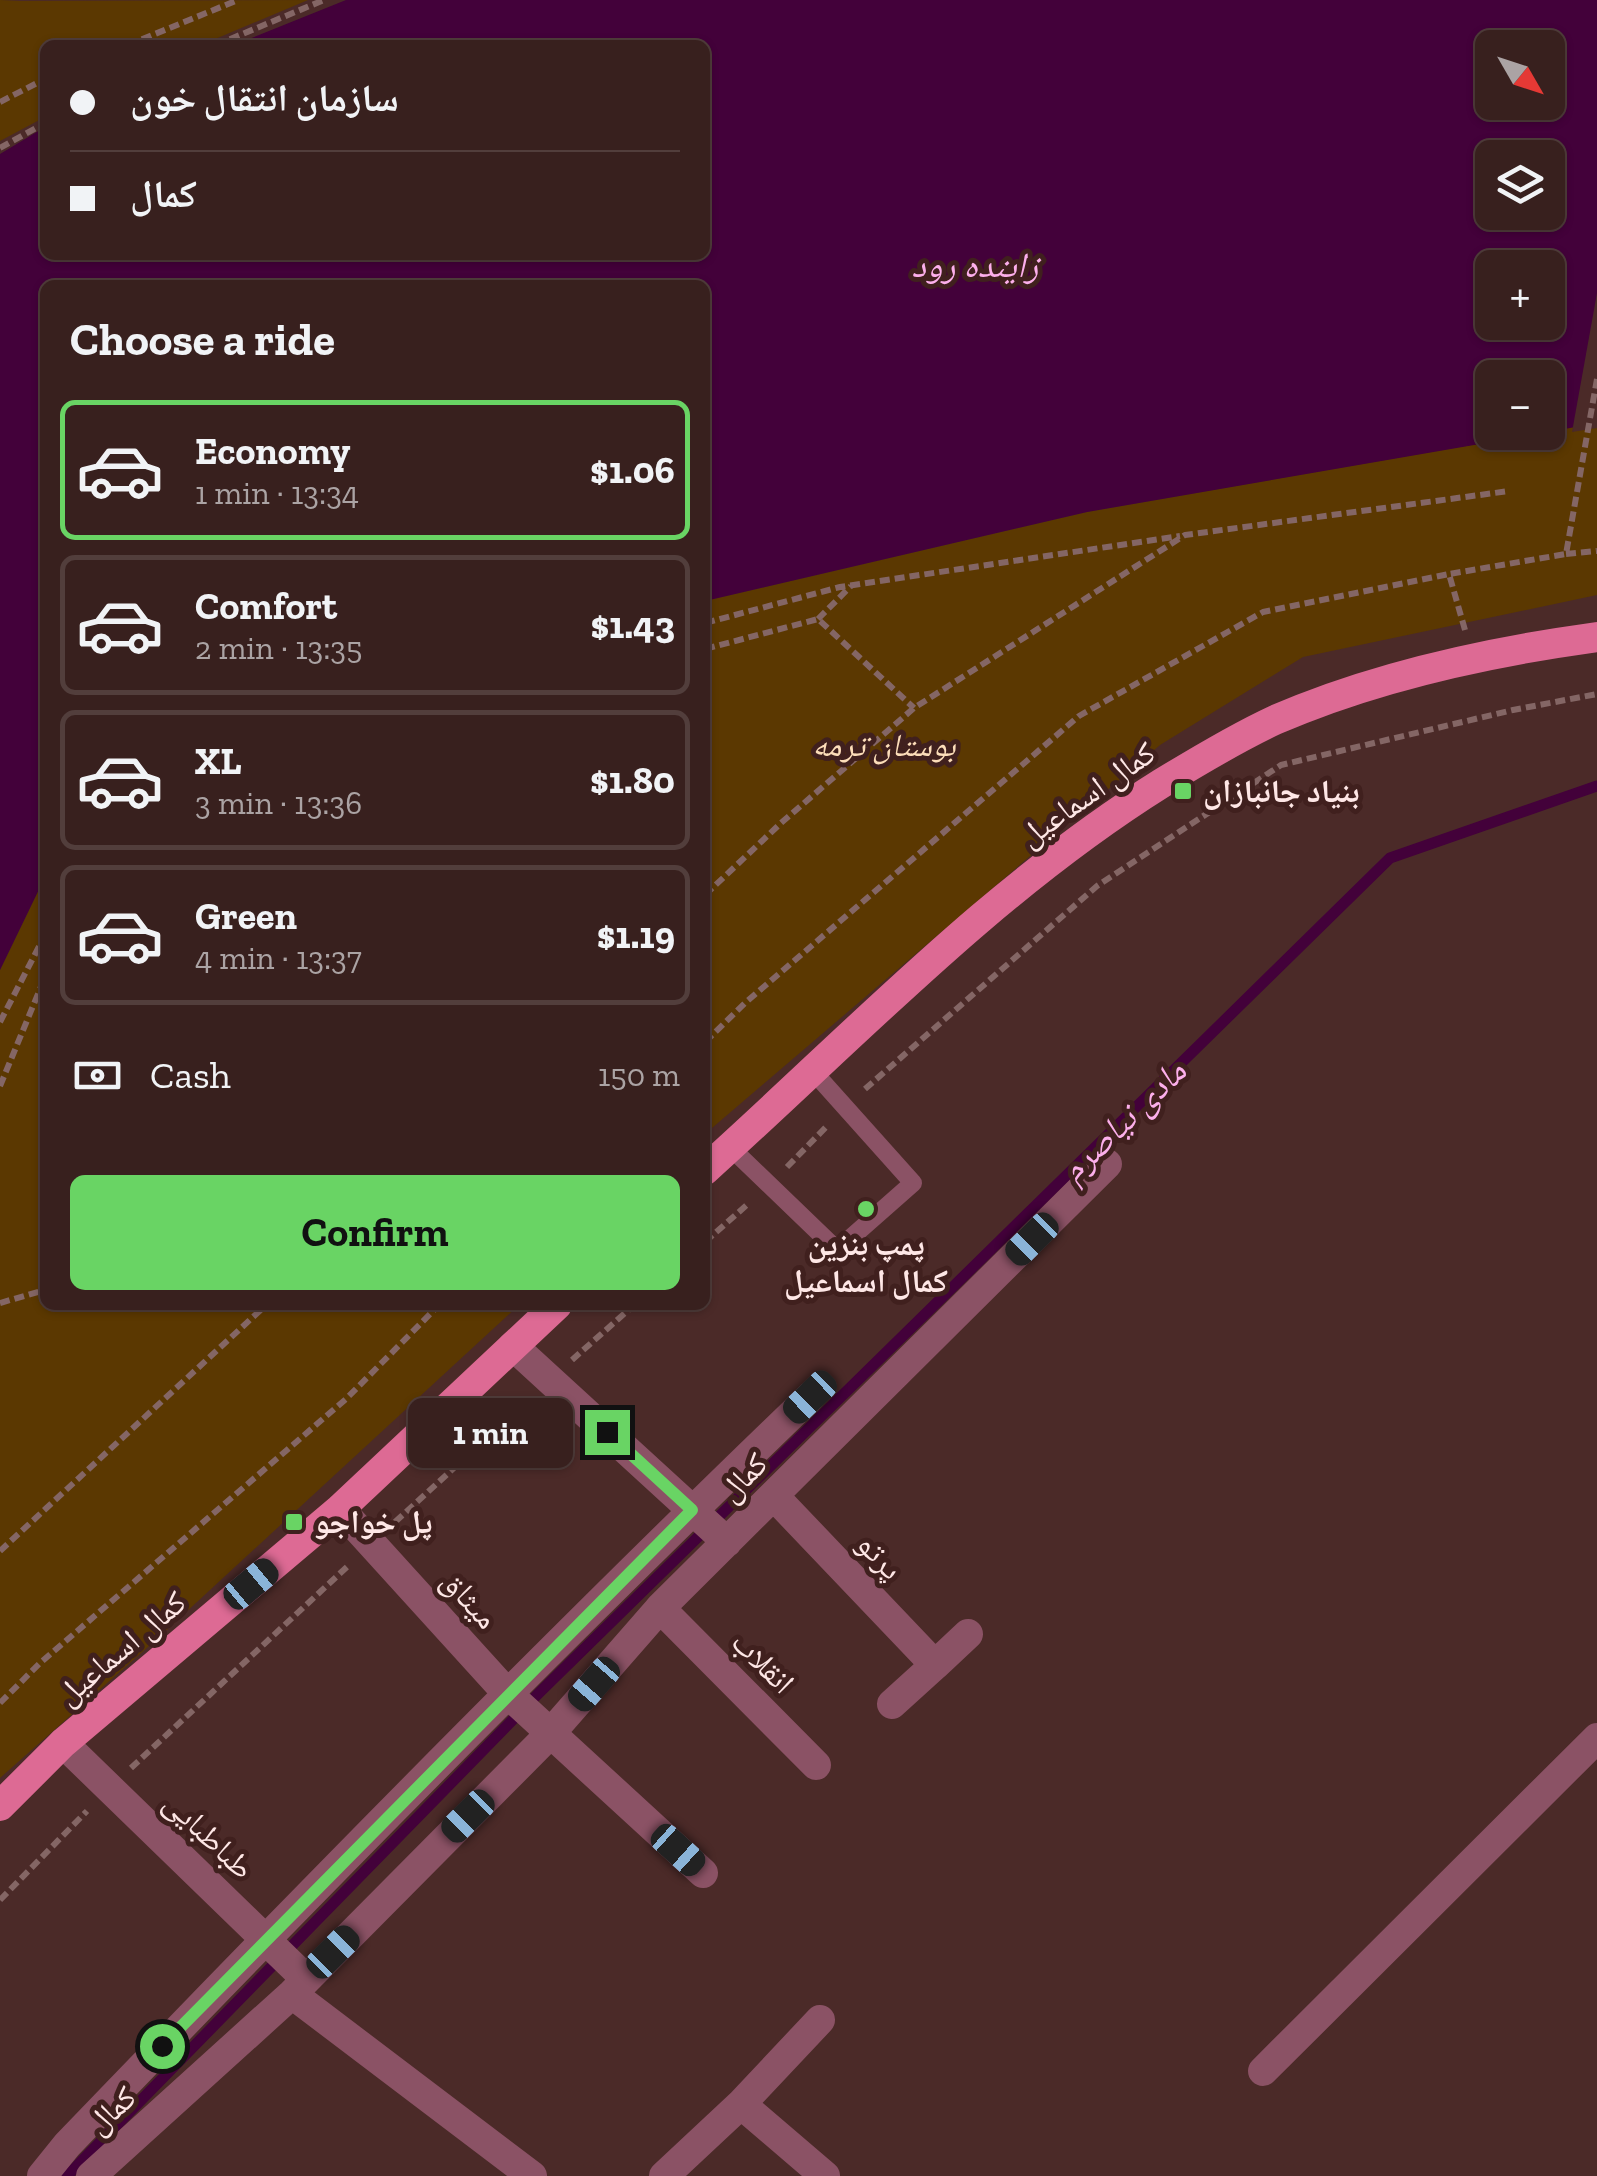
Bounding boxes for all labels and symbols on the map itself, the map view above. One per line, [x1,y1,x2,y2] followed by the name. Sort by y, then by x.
[1475,30,1565,120] north arrow
[911,244,1042,286] water label: زاینده رود
[812,726,956,765] park label: بوستان ترمه
[1012,733,1163,856] street label: کمال اسماعیل
[1203,772,1360,810] place label: بنیاد جانبازان
[1172,780,1194,802] marker: بنیاد جانبازان
[1051,1050,1196,1192] water label: مادی نیاصرم
[855,1198,877,1220] marker: پمپ بنزین کمال اسماعیل
[1000,1207,1064,1271] car
[784,1225,948,1300] place label: پمپ بنزین کمال اسماعیل
[778,1365,842,1429] car
[407,1397,572,1467] callout: 1 min
[585,1410,630,1455] route end
[711,1445,775,1509] street label: کمال
[314,1503,433,1541] place label: پل خواجو
[283,1511,305,1533] marker: پل خواجو
[849,1525,911,1587] street label: پرتو
[218,1553,284,1615] car
[433,1562,506,1637] street label: میثاق
[48,1583,194,1714] street label: کمال اسماعیل
[724,1623,802,1701] street label: انقلاب
[563,1652,625,1716] car
[156,1783,262,1888] street label: طباطبایی
[436,1784,500,1848] car
[646,1819,710,1881] car
[301,1920,365,1984] car
[140,2024,185,2069] route start
[78,2078,144,2142] street label: کمال

